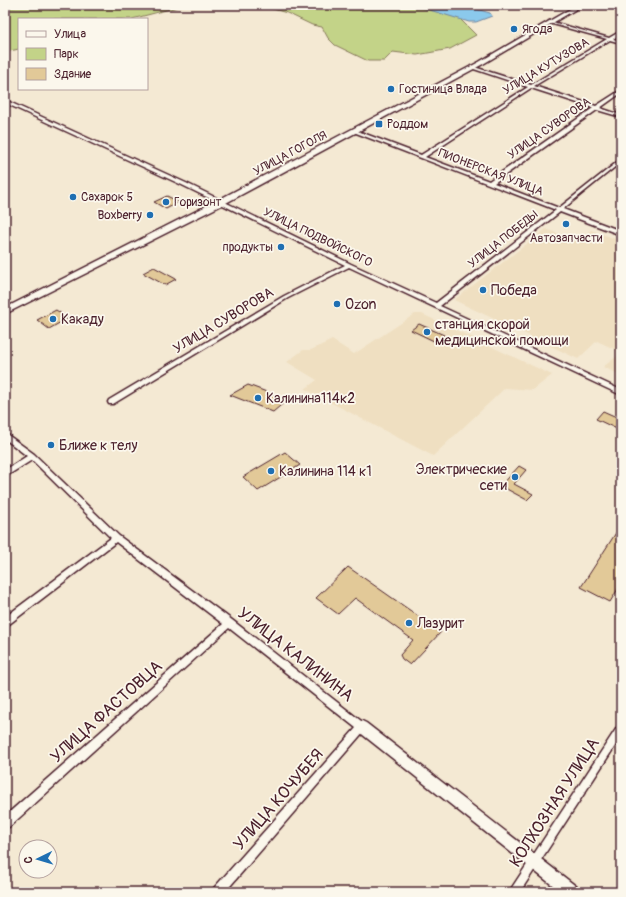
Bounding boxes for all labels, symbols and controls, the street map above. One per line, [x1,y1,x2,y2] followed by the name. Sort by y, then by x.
[18,18,148,90] legend
[522,22,553,37] place label: Ягода
[509,24,519,34] marker: Ягода
[54,27,86,42] text: Улица
[500,35,592,98] street label: УЛИЦА КУТУЗОВА
[54,47,79,62] text: Парк
[54,67,91,82] text: Здание
[399,82,487,97] place label: Гостиница Влада
[386,84,396,94] marker: Гостиница Влада
[505,94,594,163] street label: УЛИЦА СУВОРОВА
[387,117,428,132] place label: Роддом
[374,119,384,129] marker: Роддом
[251,128,330,179] street label: УЛИЦА ГОГОЛЯ
[436,146,546,200] street label: ПИОНЕРСКАЯ УЛИЦА
[81,190,133,205] place label: Сахарок 5
[68,192,78,202] marker: Сахарок 5
[174,195,221,210] place label: Горизонт
[161,197,171,207] marker: Горизонт
[261,205,375,271] street label: УЛИЦА ПОДВОЙСКОГО
[465,207,542,271] street label: УЛИЦА ПОБЕДЫ
[97,208,142,223] place label: Boxberry
[145,210,155,220] marker: Boxberry
[561,219,571,229] marker: Автозапчасти
[530,231,603,246] place label: Автозапчасти
[223,240,273,255] place label: продукты
[276,242,286,252] marker: продукты
[491,282,537,299] place label: Победа
[170,284,276,357] street label: УЛИЦА СУВОРОВА
[478,285,488,295] marker: Победа
[345,296,377,313] place label: Ozon
[332,299,342,309] marker: Ozon
[61,311,104,328] place label: Какаду
[48,314,58,324] marker: Какаду
[435,316,568,349] place label: станция скорой медицинской помощи
[422,327,432,337] marker: станция скорой медицинской помощи
[266,390,355,407] place label: Калинина114к2
[253,393,263,403] marker: Калинина114к2
[59,437,137,454] place label: Ближе к телу
[46,440,56,450] marker: Ближе к телу
[416,461,507,494] place label: Электрические сети
[279,463,372,480] place label: Калинина 114 к1
[266,466,276,476] marker: Калинина 114 к1
[510,472,520,482] marker: Электрические сети
[234,603,358,706] street label: УЛИЦА КАЛИНИНА
[416,615,465,632] place label: Лазурит
[404,618,414,628] marker: Лазурит
[46,656,167,767] street label: УЛИЦА ФАСТОВЦА
[505,734,604,871] street label: КОЛХОЗНАЯ УЛИЦА
[229,744,328,854] street label: УЛИЦА КОЧУБЕЯ
[18,839,58,879] north arrow
[22,856,35,864] text: С

